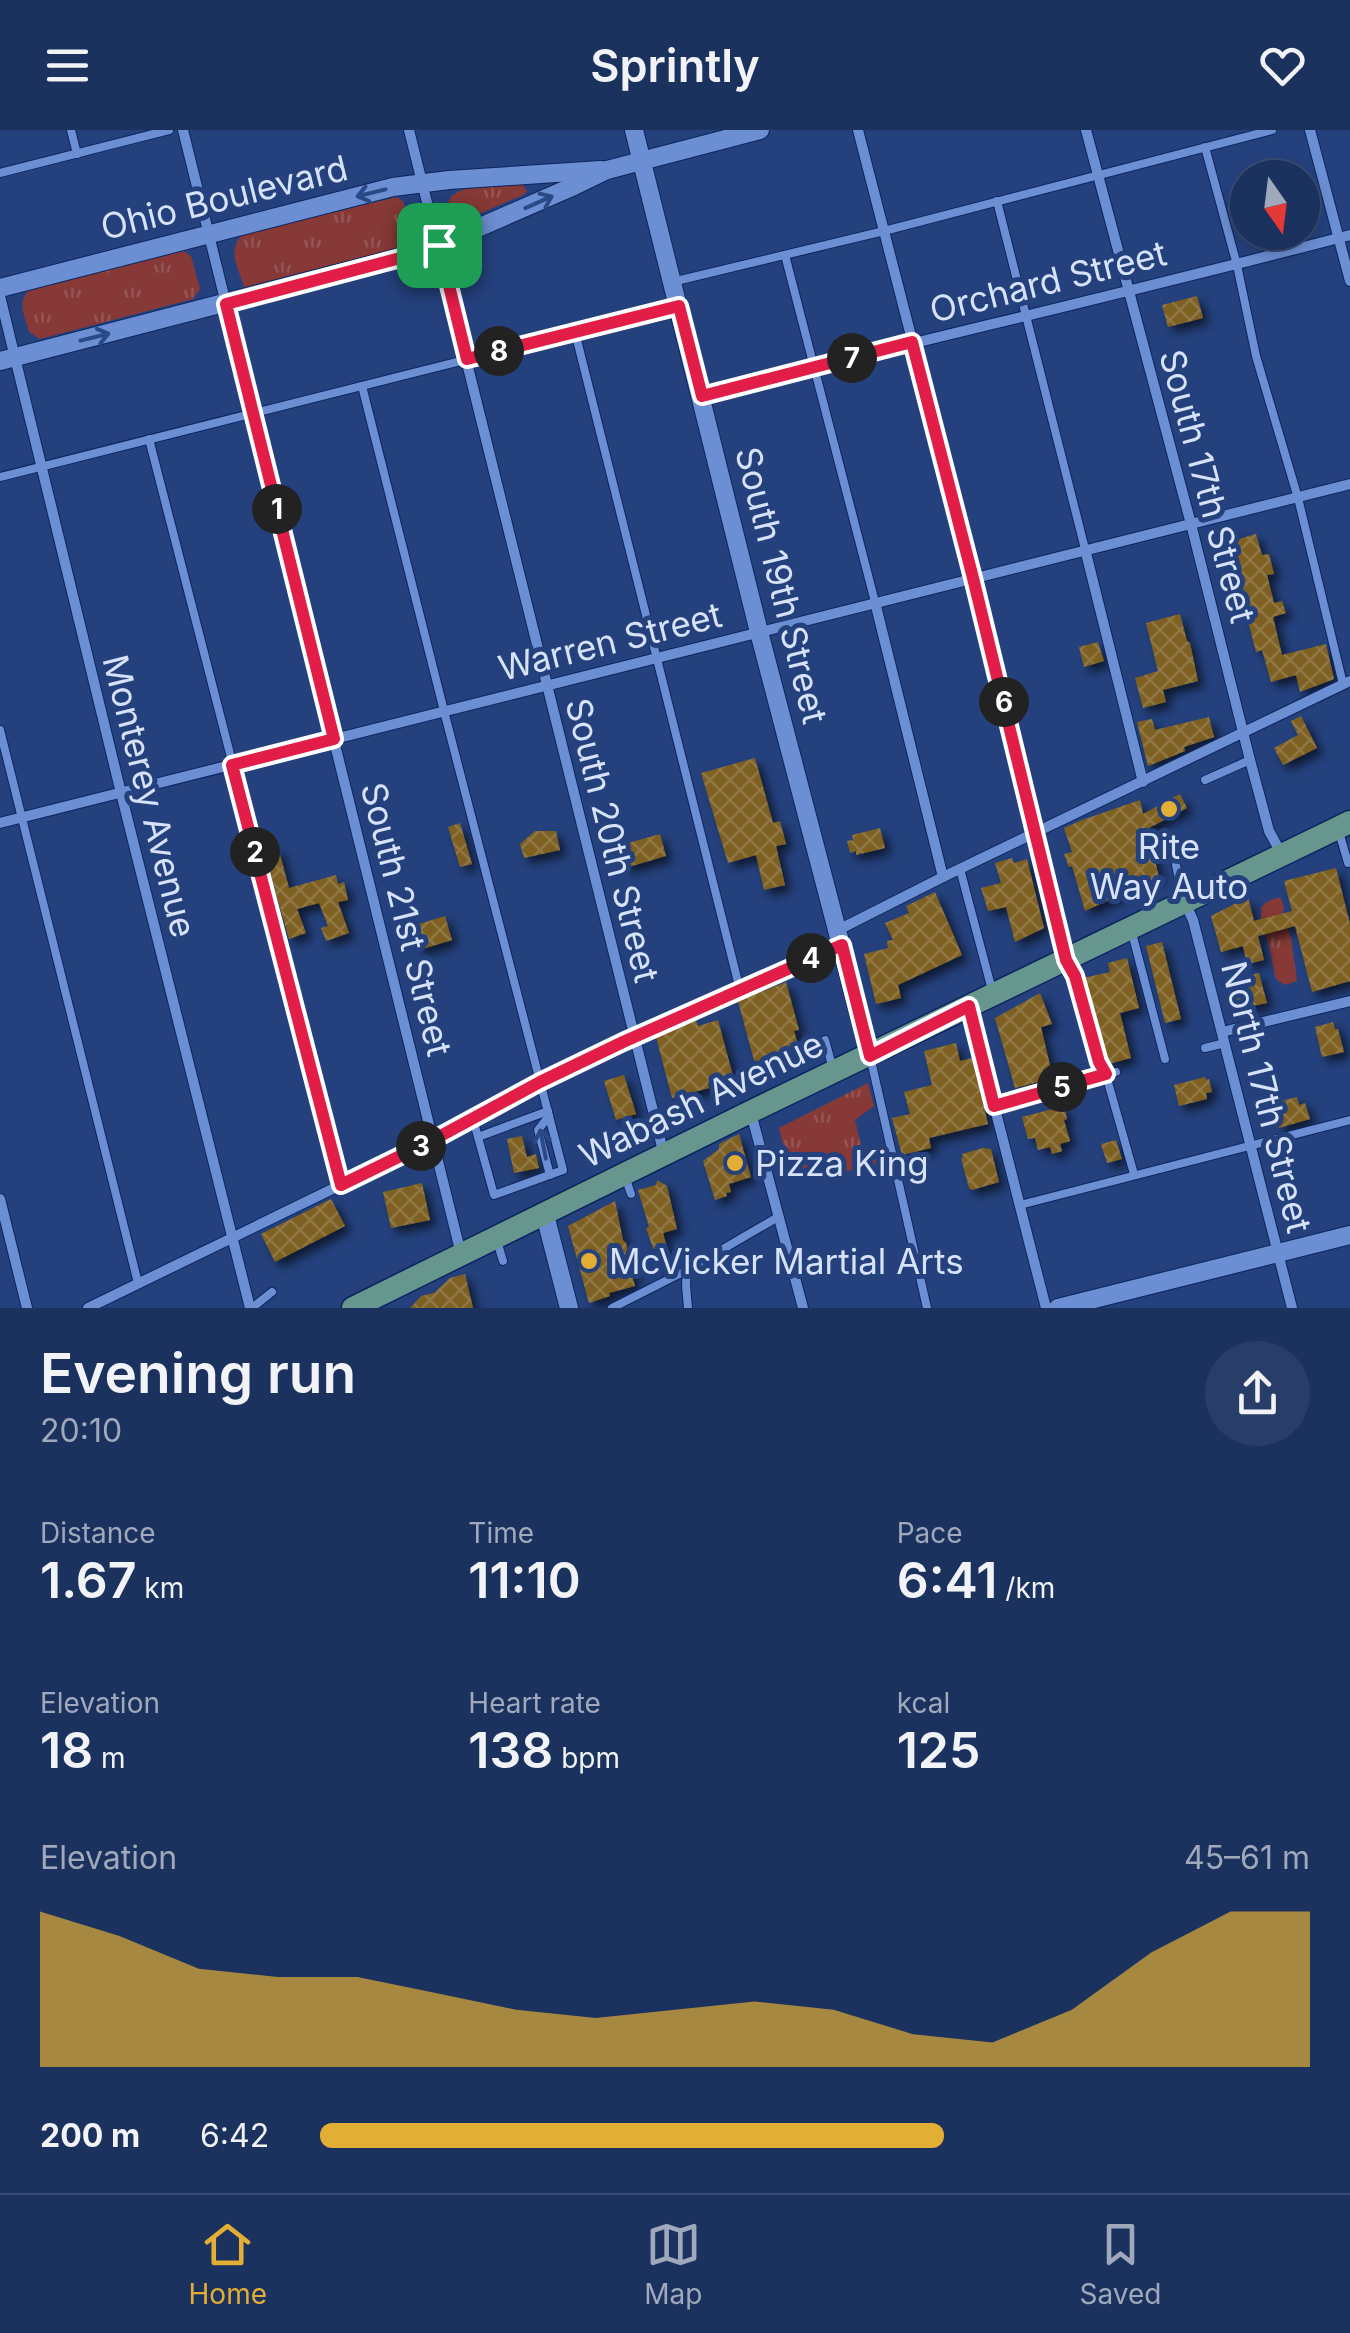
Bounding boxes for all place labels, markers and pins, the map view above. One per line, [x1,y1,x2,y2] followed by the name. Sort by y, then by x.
[397,203,482,288] pin
[474,326,524,376] pin: 8
[827,333,877,383] pin: 7
[252,484,302,534] pin: 1
[979,677,1029,727] pin: 6
[1158,798,1180,820] marker: Rite Way Auto
[1090,825,1248,907] place label: Rite Way Auto
[230,827,280,877] pin: 2
[786,933,836,983] pin: 4
[1037,1062,1087,1112] pin: 5
[396,1121,446,1171] pin: 3
[755,1142,929,1184] place label: Pizza King
[724,1152,746,1174] marker: Pizza King
[609,1240,964,1282] place label: McVicker Martial Arts
[578,1250,600,1272] marker: McVicker Martial Arts

